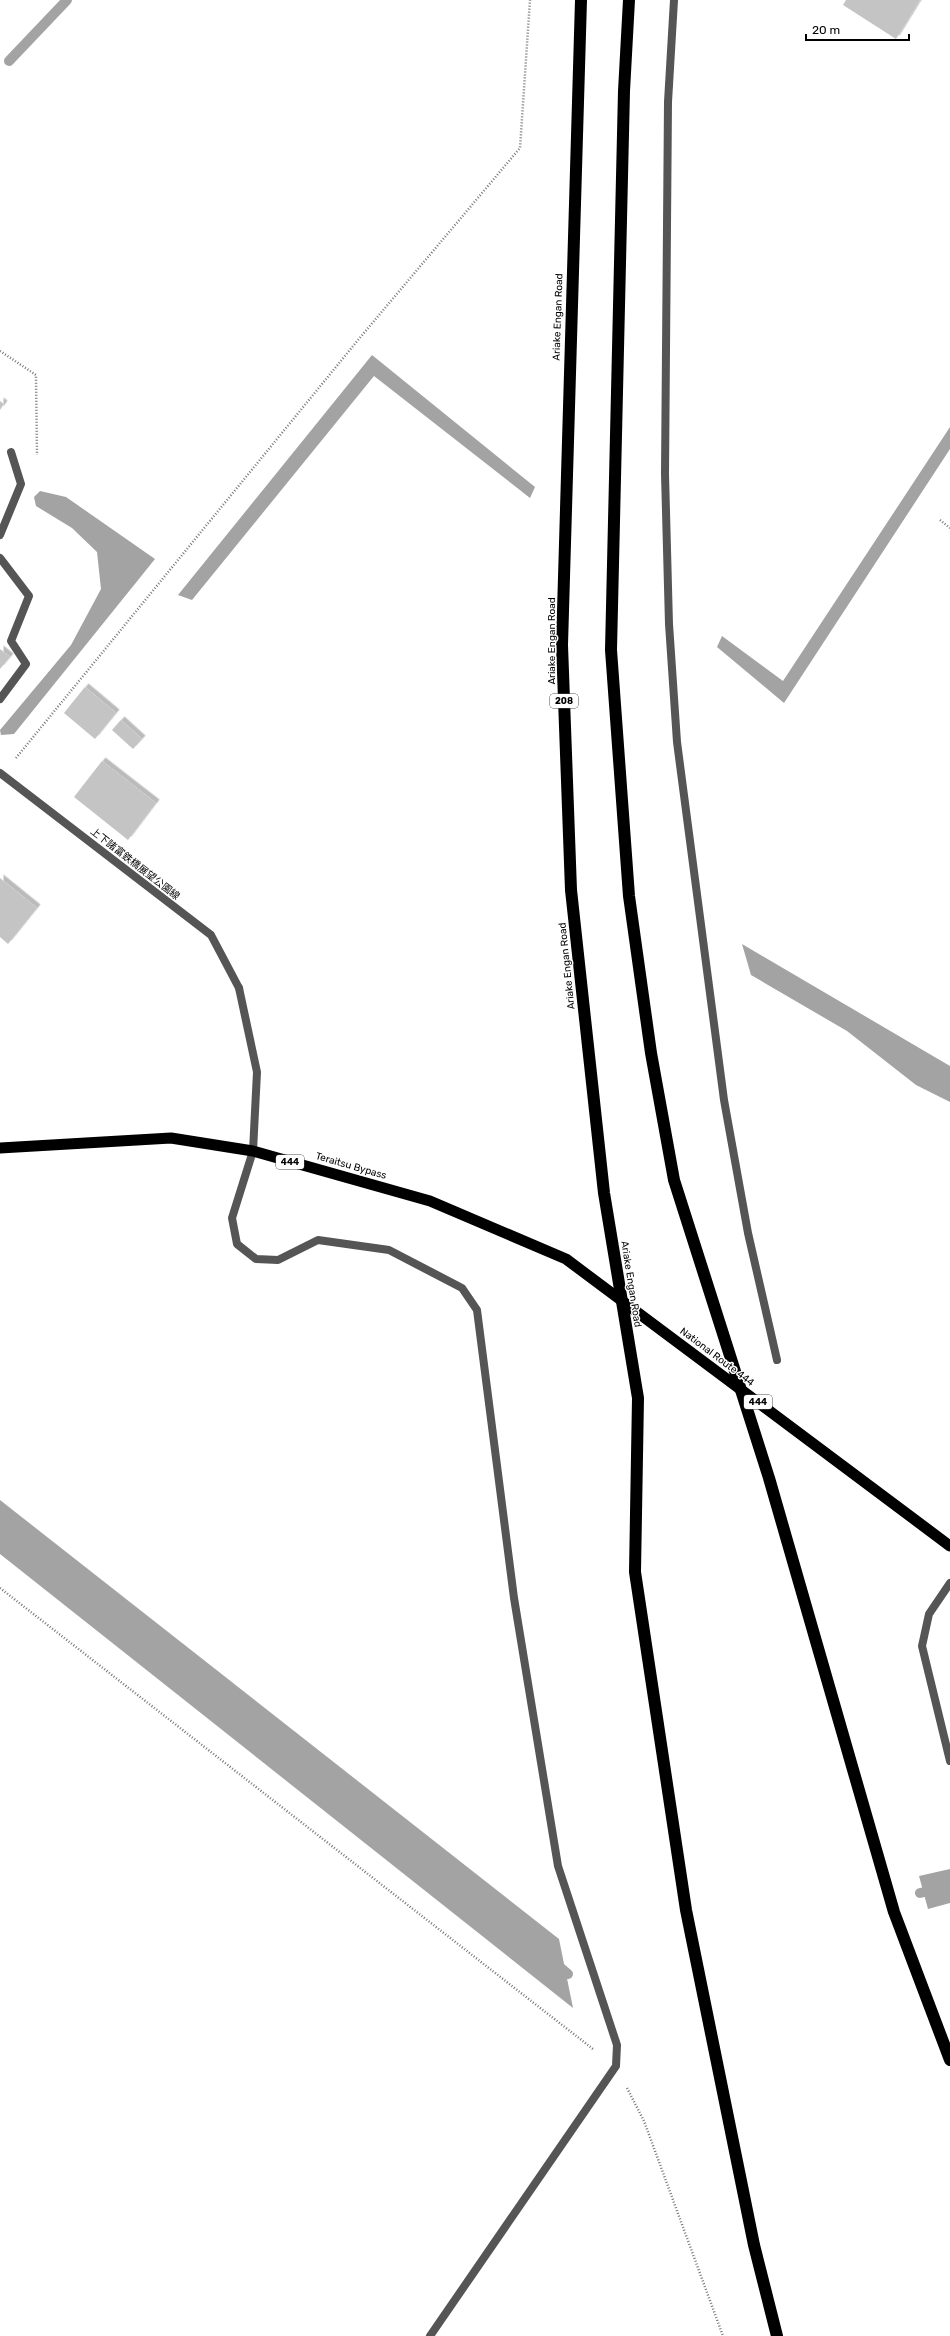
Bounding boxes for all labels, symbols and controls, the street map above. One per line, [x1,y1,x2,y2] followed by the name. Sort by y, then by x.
[806,16,909,42] scale bar
[812,23,840,37] text: 20 m
[550,273,566,361] street label: Ariake Engan Road
[546,597,558,685] street label: Ariake Engan Road
[550,694,578,708] road number: 208
[88,825,182,903] street label: 上下諸富鉄橋展望公園線
[556,922,578,1010] street label: Ariake Engan Road
[314,1150,388,1182] street label: Teraitsu Bypass
[276,1155,304,1169] road number: 444
[618,1240,644,1328] street label: Ariake Engan Road
[678,1325,756,1389] street label: National Route 444
[744,1395,772,1409] road number: 444

